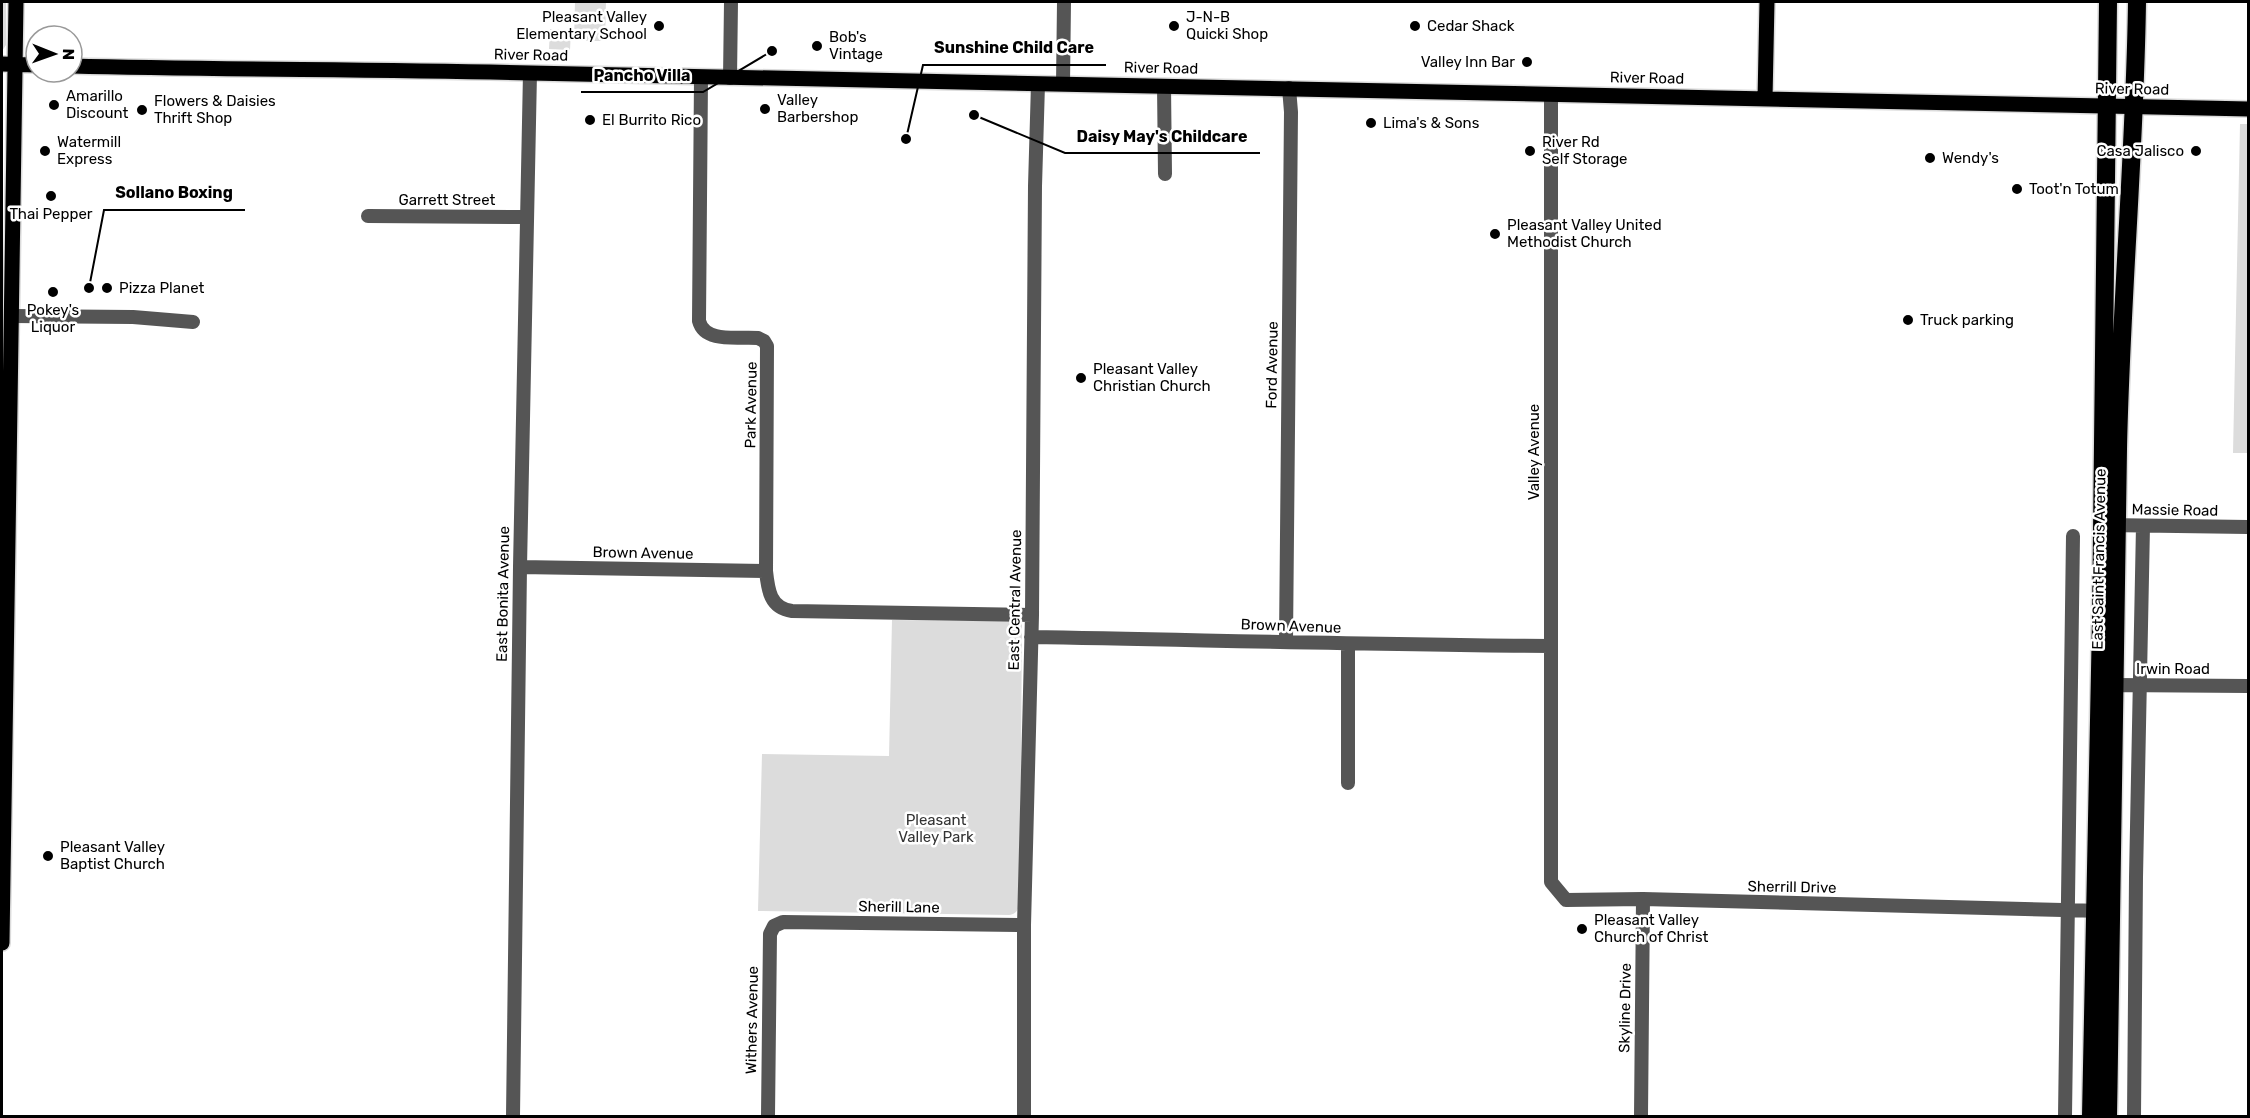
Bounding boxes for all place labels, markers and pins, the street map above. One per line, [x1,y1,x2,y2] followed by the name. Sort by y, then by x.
[516,8,647,43] place label: Pleasant Valley Elementary School
[1186,8,1268,43] place label: J-N-B Quicki Shop
[1427,17,1515,35] place label: Cedar Shack
[652,19,666,33] marker: Pleasant Valley Elementary School
[1167,19,1181,33] marker: J-N-B Quicki Shop
[1408,19,1422,33] marker: Cedar Shack
[829,28,883,63] place label: Bob's Vintage
[923,31,1106,65] callout: Sunshine Child Care
[810,39,824,53] marker: Bob's Vintage
[1421,53,1515,71] place label: Valley Inn Bar
[1520,55,1534,69] marker: Valley Inn Bar
[581,58,703,92] callout: Pancho Villa
[66,87,129,122] place label: Amarillo Discount
[777,91,858,126] place label: Valley Barbershop
[154,92,276,127] place label: Flowers & Daisies Thrift Shop
[47,98,61,112] marker: Amarillo Discount
[758,102,772,116] marker: Valley Barbershop
[135,103,149,117] marker: Flowers & Daisies Thrift Shop
[602,111,701,129] place label: El Burrito Rico
[583,113,597,127] marker: El Burrito Rico
[1383,114,1480,132] place label: Lima's & Sons
[1364,116,1378,130] marker: Lima's & Sons
[1065,119,1260,153] callout: Daisy May's Childcare
[57,133,121,168] place label: Watermill Express
[1542,133,1628,168] place label: River Rd Self Storage
[2097,142,2184,160] place label: Casa Jalisco
[38,144,52,158] marker: Watermill Express
[1523,144,1537,158] marker: River Rd Self Storage
[2189,144,2203,158] marker: Casa Jalisco
[1942,149,1999,167] place label: Wendy's
[1923,151,1937,165] marker: Wendy's
[104,176,245,210] callout: Sollano Boxing
[2029,180,2119,198] place label: Toot'n Totum
[2010,182,2024,196] marker: Toot'n Totum
[44,189,58,203] marker: Thai Pepper
[9,205,93,223] place label: Thai Pepper
[1507,216,1662,251] place label: Pleasant Valley United Methodist Church
[1488,227,1502,241] marker: Pleasant Valley United Methodist Church
[119,279,204,297] place label: Pizza Planet
[100,281,114,295] marker: Pizza Planet
[46,285,60,299] marker: Pokey's Liquor
[27,301,80,336] place label: Pokey's Liquor
[1920,311,2014,329] place label: Truck parking
[1901,313,1915,327] marker: Truck parking
[1093,360,1211,395] place label: Pleasant Valley Christian Church
[1074,371,1088,385] marker: Pleasant Valley Christian Church
[60,838,165,873] place label: Pleasant Valley Baptist Church
[41,849,55,863] marker: Pleasant Valley Baptist Church
[1594,911,1709,946] place label: Pleasant Valley Church of Christ
[1575,922,1589,936] marker: Pleasant Valley Church of Christ

